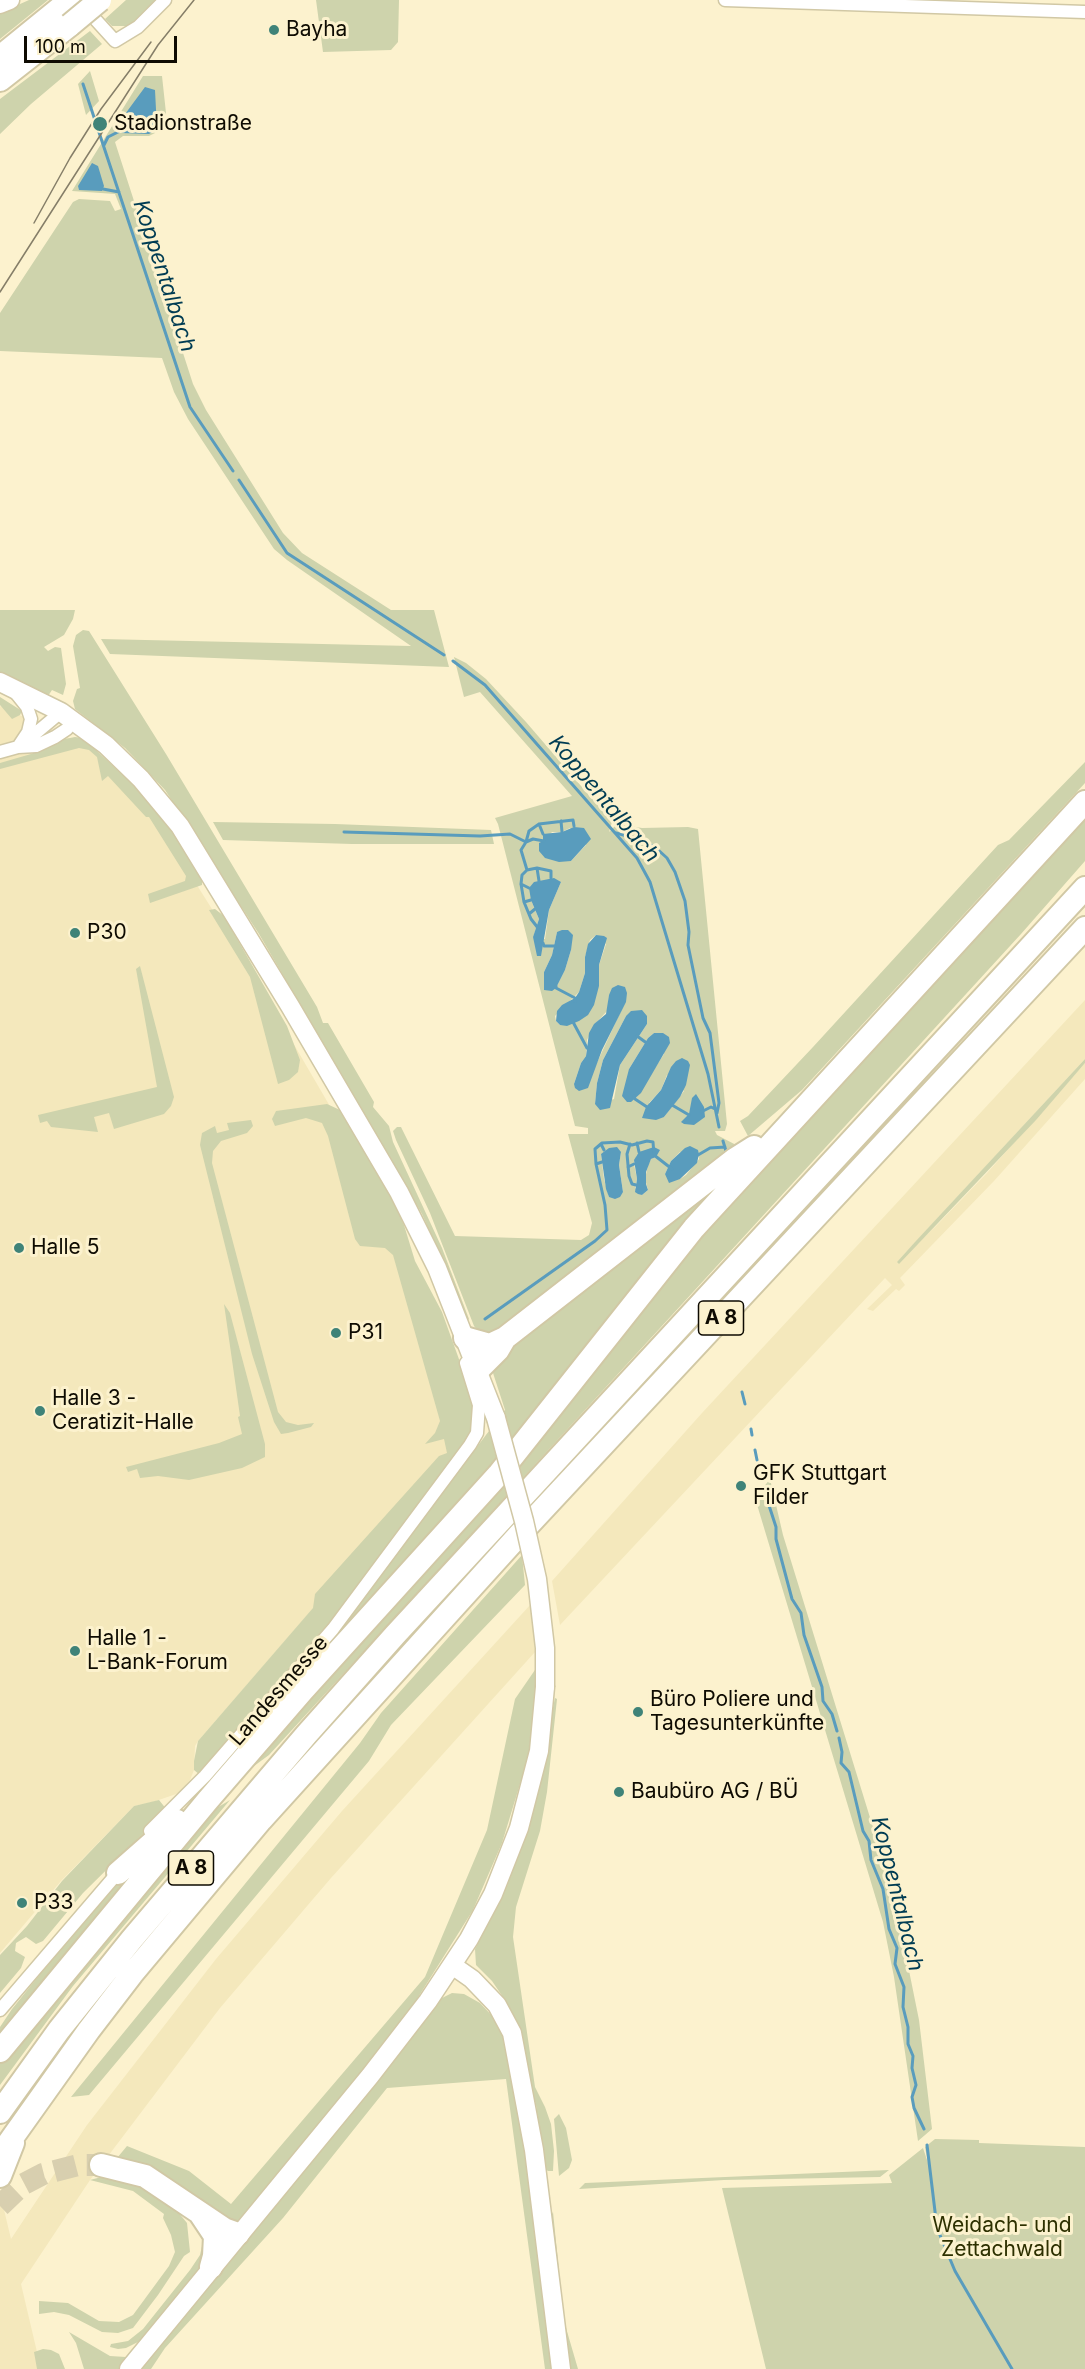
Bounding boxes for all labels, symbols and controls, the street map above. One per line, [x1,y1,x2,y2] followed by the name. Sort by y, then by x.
[286,17,347,43] place label: Bayha
[267,23,281,37] marker: Bayha
[27,24,180,62] scale bar
[35,36,86,57] text: 100 m
[114,111,252,137] place label: Stadionstraße
[91,115,109,133] marker: Stadionstraße
[127,197,201,355] water label: Koppentalbach
[543,730,665,868] water label: Koppentalbach
[87,920,127,946] place label: P30
[68,926,82,940] marker: P30
[31,1235,99,1261] place label: Halle 5
[12,1241,26,1255] marker: Halle 5
[698,1301,744,1335] road number: A 8
[348,1320,383,1346] place label: P31
[329,1326,343,1340] marker: P31
[52,1386,194,1436] place label: Halle 3 - Ceratizit-Halle
[33,1404,47,1418] marker: Halle 3 - Ceratizit-Halle
[753,1461,887,1511] place label: GFK Stuttgart Filder
[734,1479,748,1493] marker: GFK Stuttgart Filder
[87,1626,228,1676] place label: Halle 1 - L-Bank-Forum
[224,1631,334,1751] street label: Landesmesse
[68,1644,82,1658] marker: Halle 1 - L-Bank-Forum
[650,1687,824,1737] place label: Büro Poliere und Tagesunterkünfte
[631,1705,645,1719] marker: Büro Poliere und Tagesunterkünfte
[631,1779,798,1805] place label: Baubüro AG / BÜ
[612,1785,626,1799] marker: Baubüro AG / BÜ
[865,1814,929,1974] water label: Koppentalbach
[168,1851,213,1885] road number: A 8
[34,1890,73,1916] place label: P33
[15,1896,29,1910] marker: P33
[932,2213,1072,2263] park label: Weidach- und Zettachwald

